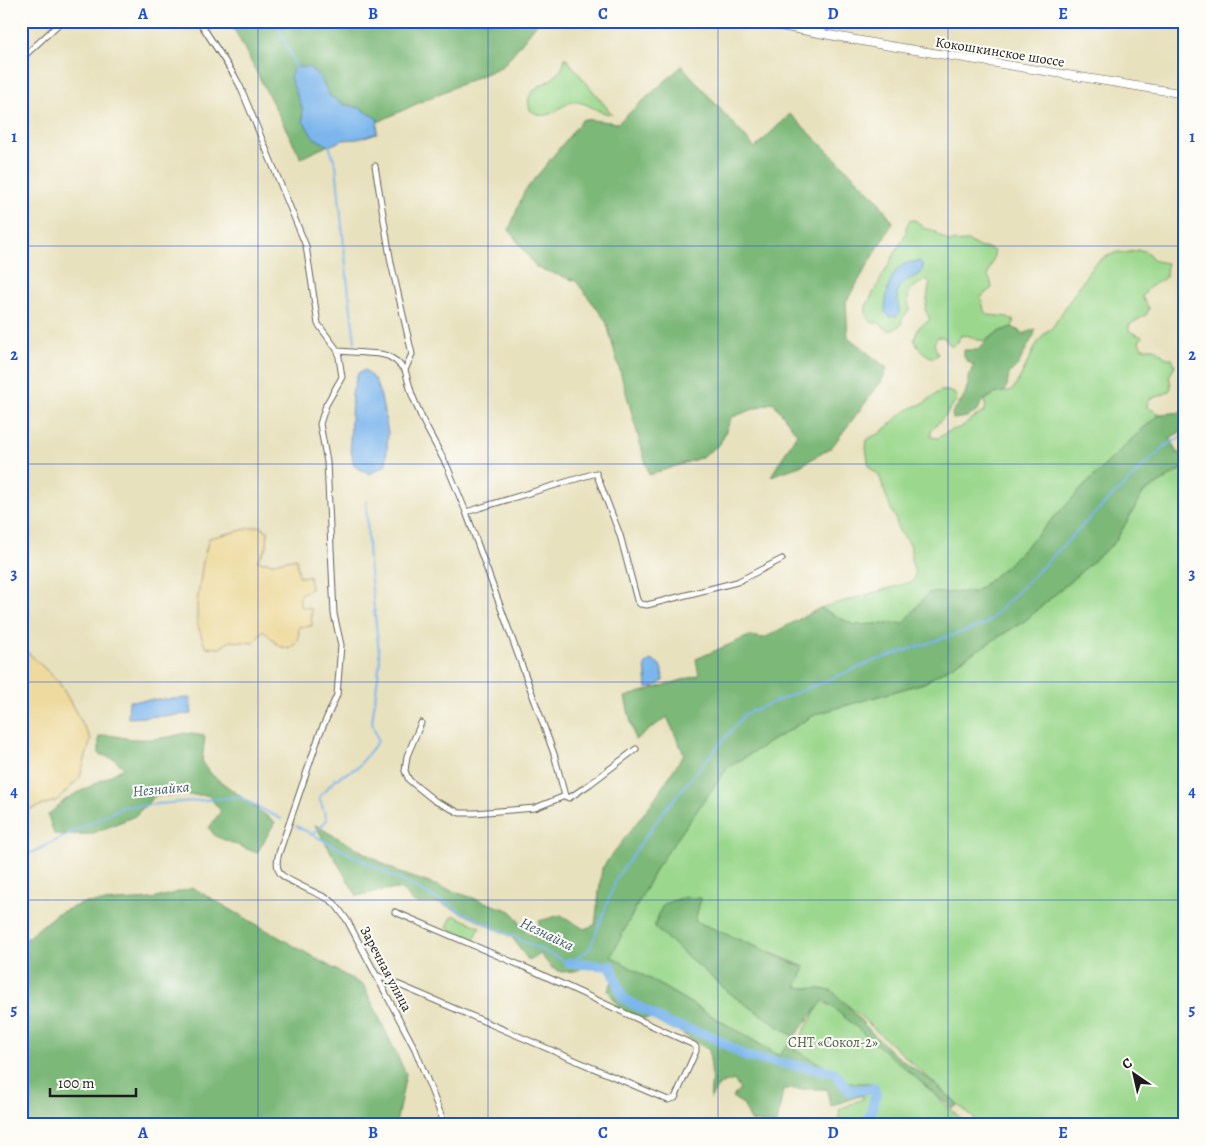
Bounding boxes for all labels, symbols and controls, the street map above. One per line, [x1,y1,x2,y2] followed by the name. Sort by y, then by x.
[137,3,149,25] text: A
[368,3,378,25] text: B
[598,3,608,25] text: C
[827,3,839,25] text: D
[1058,3,1068,25] text: E
[934,32,1066,72] street label: Кокошкинское шоссе
[11,126,17,148] text: 1
[1189,126,1195,148] text: 1
[10,344,18,366] text: 2
[1188,344,1196,366] text: 2
[11,563,18,585] text: 3
[1189,563,1196,585] text: 3
[132,777,190,801] water label: Незнайка
[10,781,18,803] text: 4
[1188,781,1196,803] text: 4
[517,912,577,956] water label: Незнайка
[356,923,417,1016] street label: Заречная улица
[11,999,18,1021] text: 5
[1189,999,1196,1021] text: 5
[788,1033,878,1052] park label: СНТ «Сокол-2»
[1108,1048,1158,1098] north arrow
[1118,1053,1136,1074] text: С
[50,1066,136,1098] scale bar
[58,1073,95,1093] text: 100 m
[137,1122,149,1144] text: A
[368,1122,378,1144] text: B
[598,1122,608,1144] text: C
[827,1122,839,1144] text: D
[1058,1122,1068,1144] text: E

